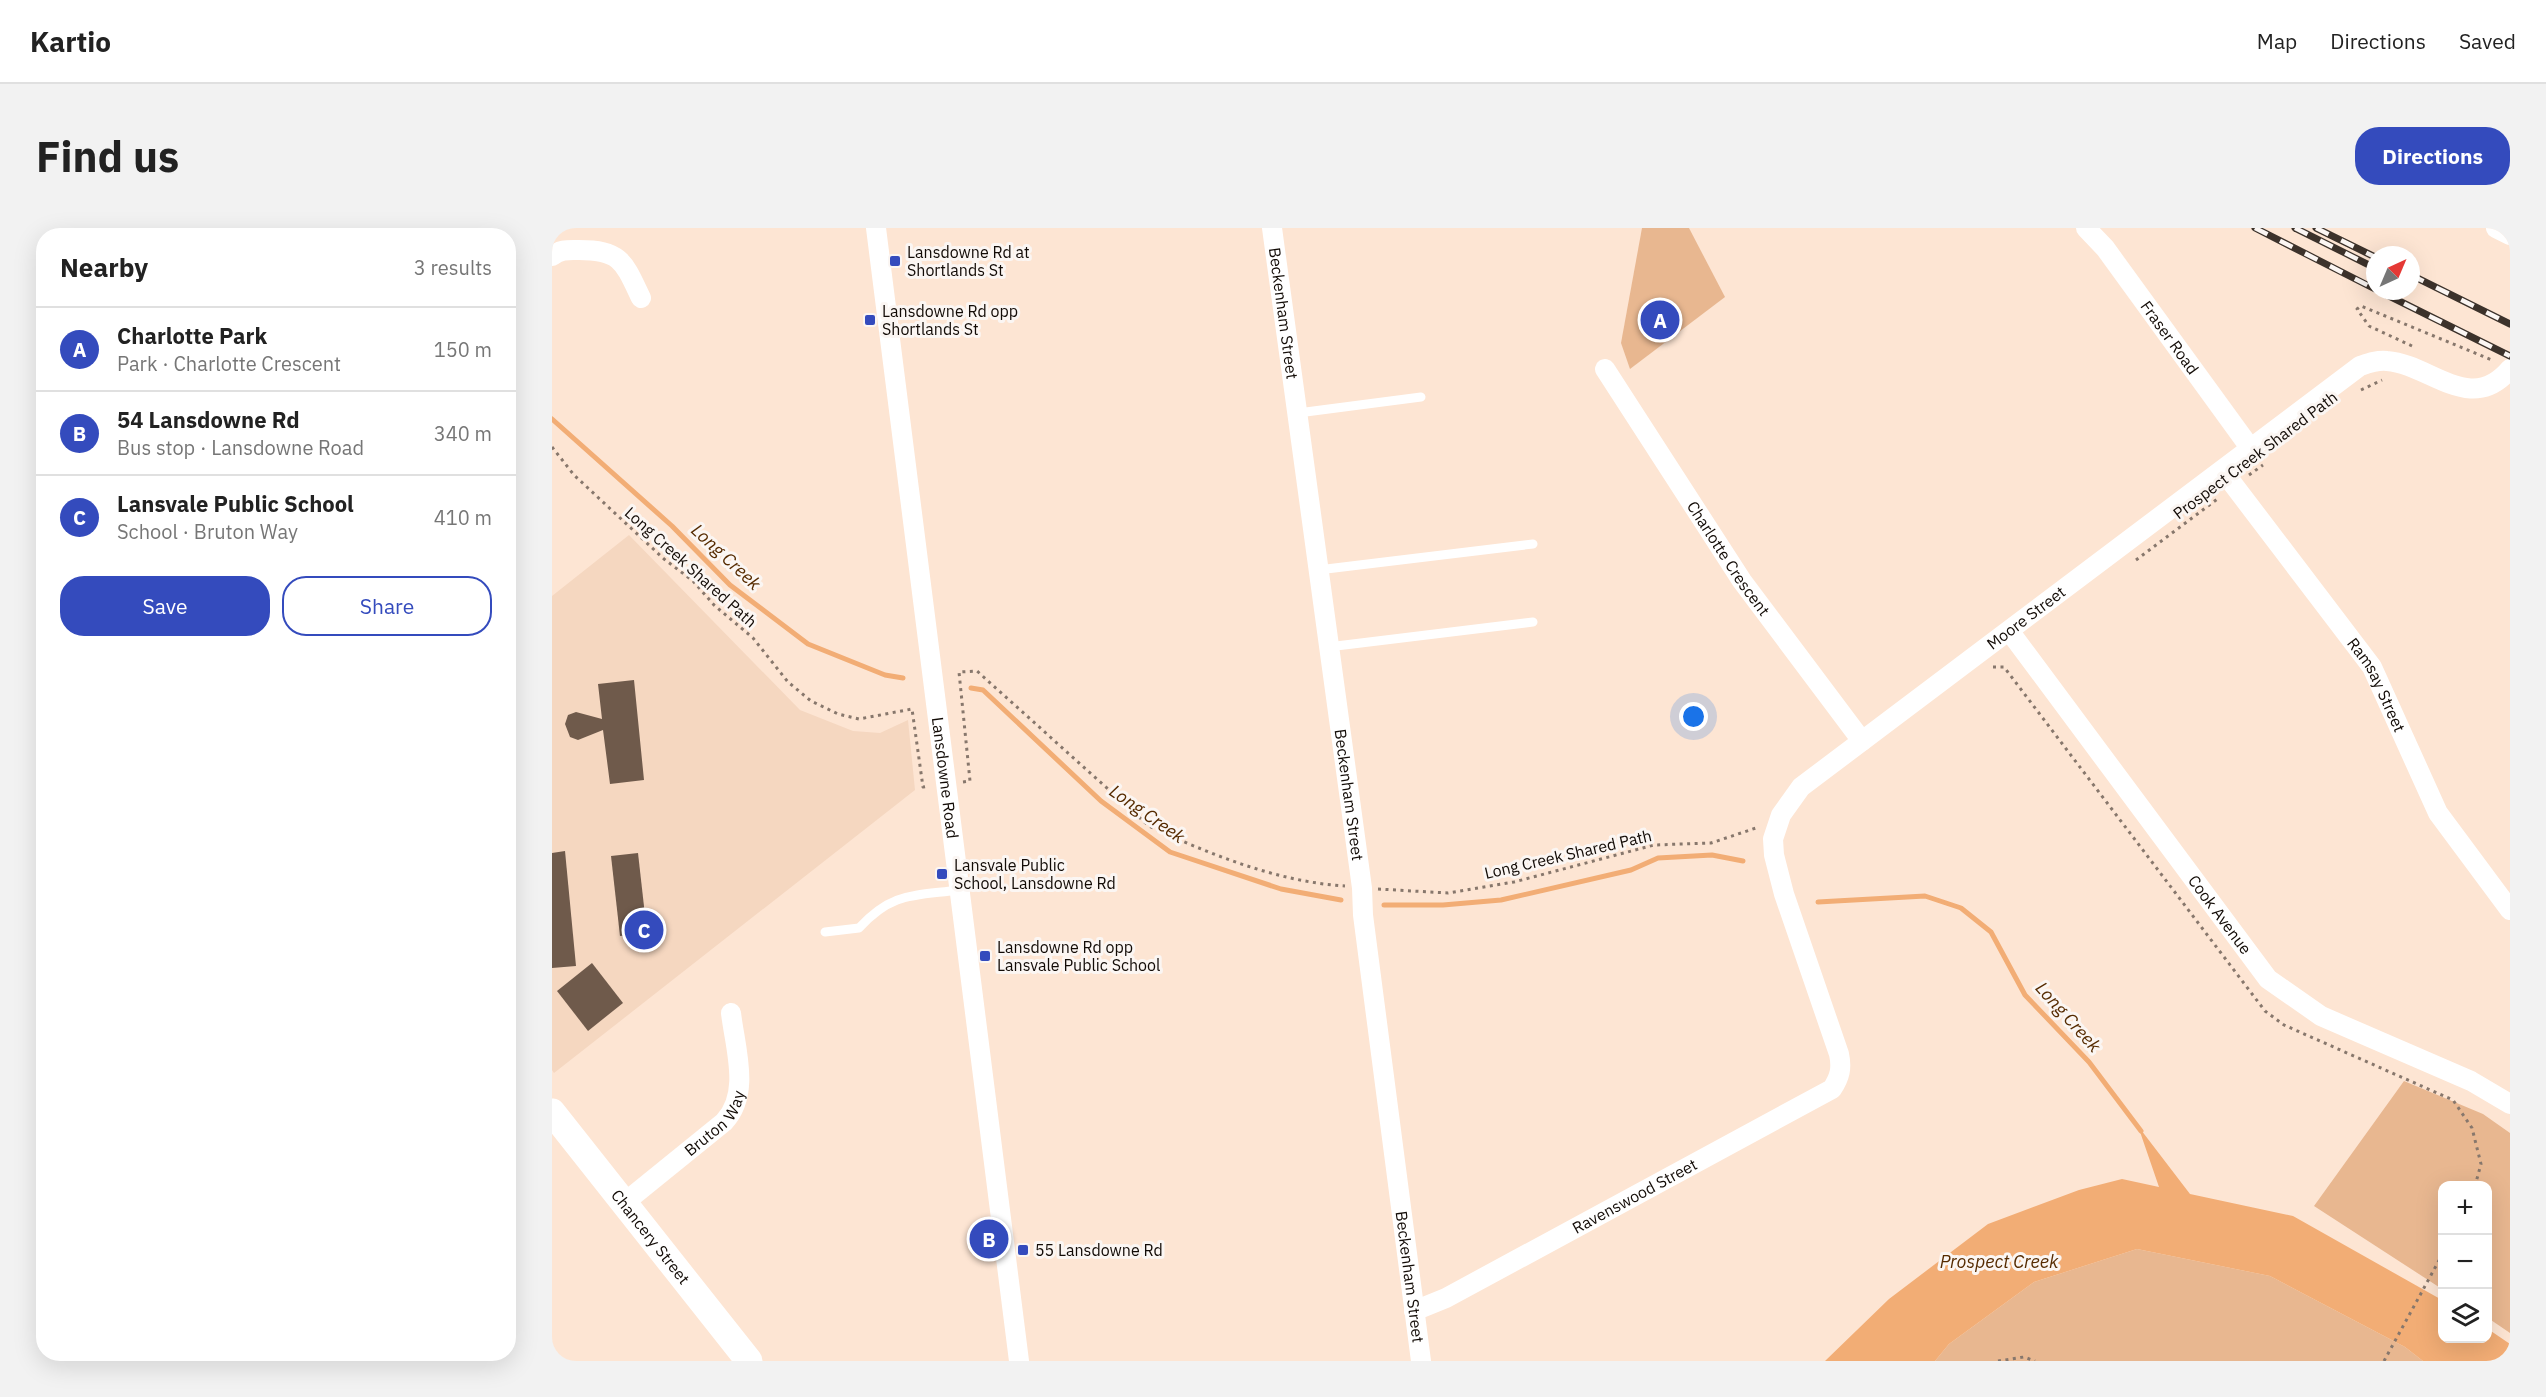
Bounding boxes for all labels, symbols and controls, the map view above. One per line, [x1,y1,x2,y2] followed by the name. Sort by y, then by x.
[30,23,111,60] text: Kartio
[2257,27,2297,55] text: Map
[2330,27,2426,55] text: Directions
[2459,27,2516,55] text: Saved
[2355,127,2510,185] button: Directions
[36,129,179,184] text: Find us
[907,242,1030,280] place label: Lansdowne Rd at Shortlands St
[1265,246,1302,380] street label: Beckenham Street
[2366,246,2420,300] north arrow
[60,250,148,284] text: Nearby
[414,254,492,281] text: 3 results
[888,254,902,268] marker: Lansdowne Rd at Shortlands St
[2137,297,2203,378] street label: Fraser Road
[1640,298,1680,343] pin: A
[882,301,1018,339] place label: Lansdowne Rd opp Shortlands St
[863,313,877,327] marker: Lansdowne Rd opp Shortlands St
[117,321,267,350] text: Charlotte Park
[73,336,86,363] text: A
[434,336,492,363] text: 150 m
[117,350,341,377] text: Park · Charlotte Crescent
[2169,387,2341,523] street label: Prospect Creek Shared Path
[117,405,300,434] text: 54 Lansdowne Rd
[73,420,86,447] text: B
[434,420,492,447] text: 340 m
[117,434,364,461] text: Bus stop · Lansdowne Road
[117,489,354,518] text: Lansvale Public School
[1683,497,1774,620] street label: Charlotte Crescent
[621,502,761,632] street label: Long Creek Shared Path
[73,504,86,531] text: C
[434,504,492,531] text: 410 m
[117,518,298,545] text: School · Bruton Way
[687,519,766,595] water label: Long Creek
[60,576,270,636] button: Save
[282,576,492,636] button: Share
[1983,582,2069,654] street label: Moore Street
[2343,633,2410,735] street label: Ramsay Street
[1679,702,1708,731] your location
[928,716,963,840] street label: Lansdowne Road
[1330,728,1368,862] street label: Beckenham Street
[1105,779,1190,848] water label: Long Creek
[1482,825,1654,883] street label: Long Creek Shared Path
[954,855,1116,893] place label: Lansvale Public School, Lansdowne Rd
[935,867,949,881] marker: Lansvale Public School, Lansdowne Rd
[2184,871,2256,958] street label: Cook Avenue
[624,908,664,952] pin: C
[997,937,1160,975] place label: Lansdowne Rd opp Lansvale Public School
[978,949,992,963] marker: Lansdowne Rd opp Lansvale Public School
[2031,977,2106,1057] water label: Long Creek
[680,1089,748,1160] street label: Bruton Way
[1569,1154,1700,1238] street label: Ravenswood Street
[2438,1181,2492,1343] map controls
[2438,1181,2492,1235] button: +
[607,1185,694,1288] street label: Chancery Street
[1392,1210,1429,1344] street label: Beckenham Street
[970,1216,1008,1262] pin: B
[2438,1235,2492,1289] button: −
[1035,1240,1163,1260] place label: 55 Lansdowne Rd
[1016,1243,1030,1257] marker: 55 Lansdowne Rd
[1940,1250,2059,1273] water label: Prospect Creek
[2438,1289,2492,1343] button: layers

